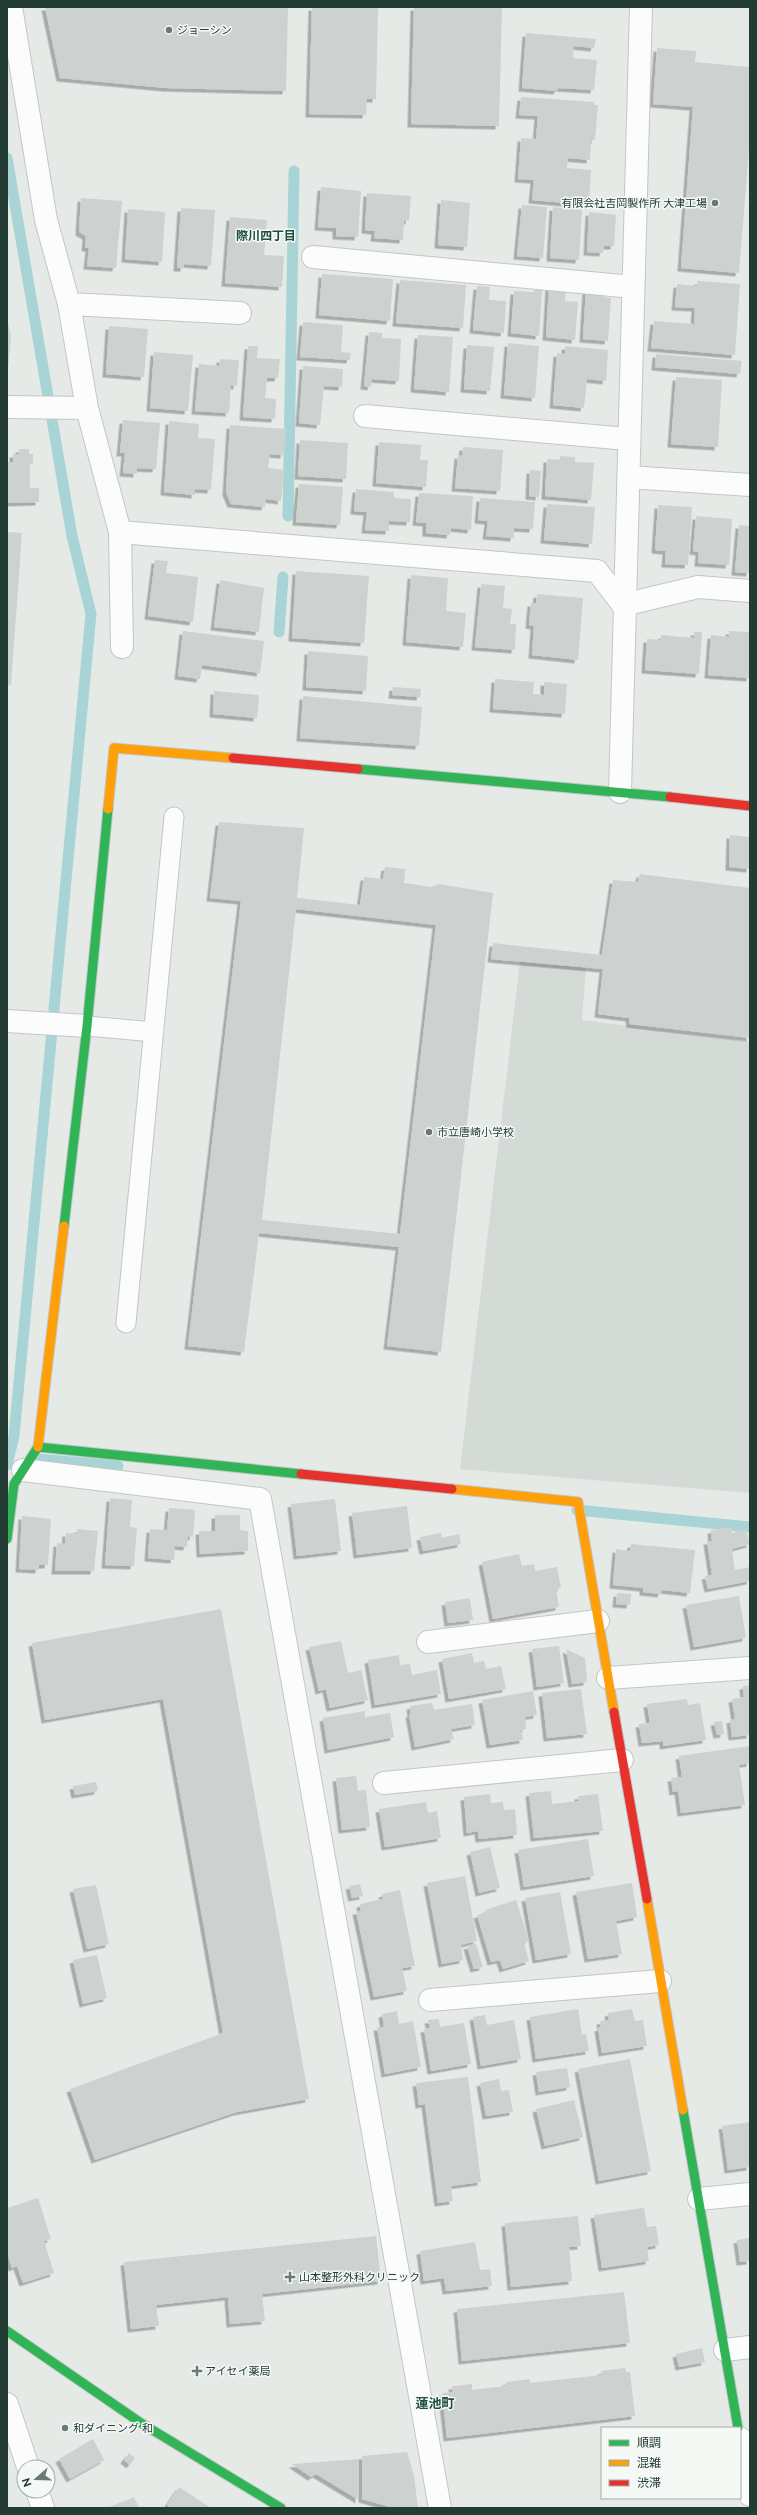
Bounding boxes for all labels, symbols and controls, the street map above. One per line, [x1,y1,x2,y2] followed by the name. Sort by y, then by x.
[177,24,232,37] place label: ジョーシン
[164,25,174,35] marker: ジョーシン
[561,197,707,210] place label: 有限会社吉岡製作所 大津工場
[710,198,720,208] marker: 有限会社吉岡製作所 大津工場
[236,229,296,243] district label: 際川四丁目
[437,1126,514,1139] place label: 市立唐崎小学校
[424,1127,434,1137] marker: 市立唐崎小学校
[284,2271,296,2283] marker: 山本整形外科クリニック
[299,2271,420,2284] place label: 山本整形外科クリニック
[205,2365,270,2378] place label: アイセイ薬局
[192,2366,202,2376] marker: アイセイ薬局
[415,2396,455,2411] district label: 蓮池町
[73,2422,153,2435] place label: 和ダイニング 和
[60,2423,70,2433] marker: 和ダイニング 和
[601,2427,741,2499] legend
[637,2436,661,2450] text: 順調
[637,2456,661,2470] text: 混雑
[16,2459,56,2499] north arrow
[20,2476,35,2488] text: N
[637,2476,661,2490] text: 渋滞

